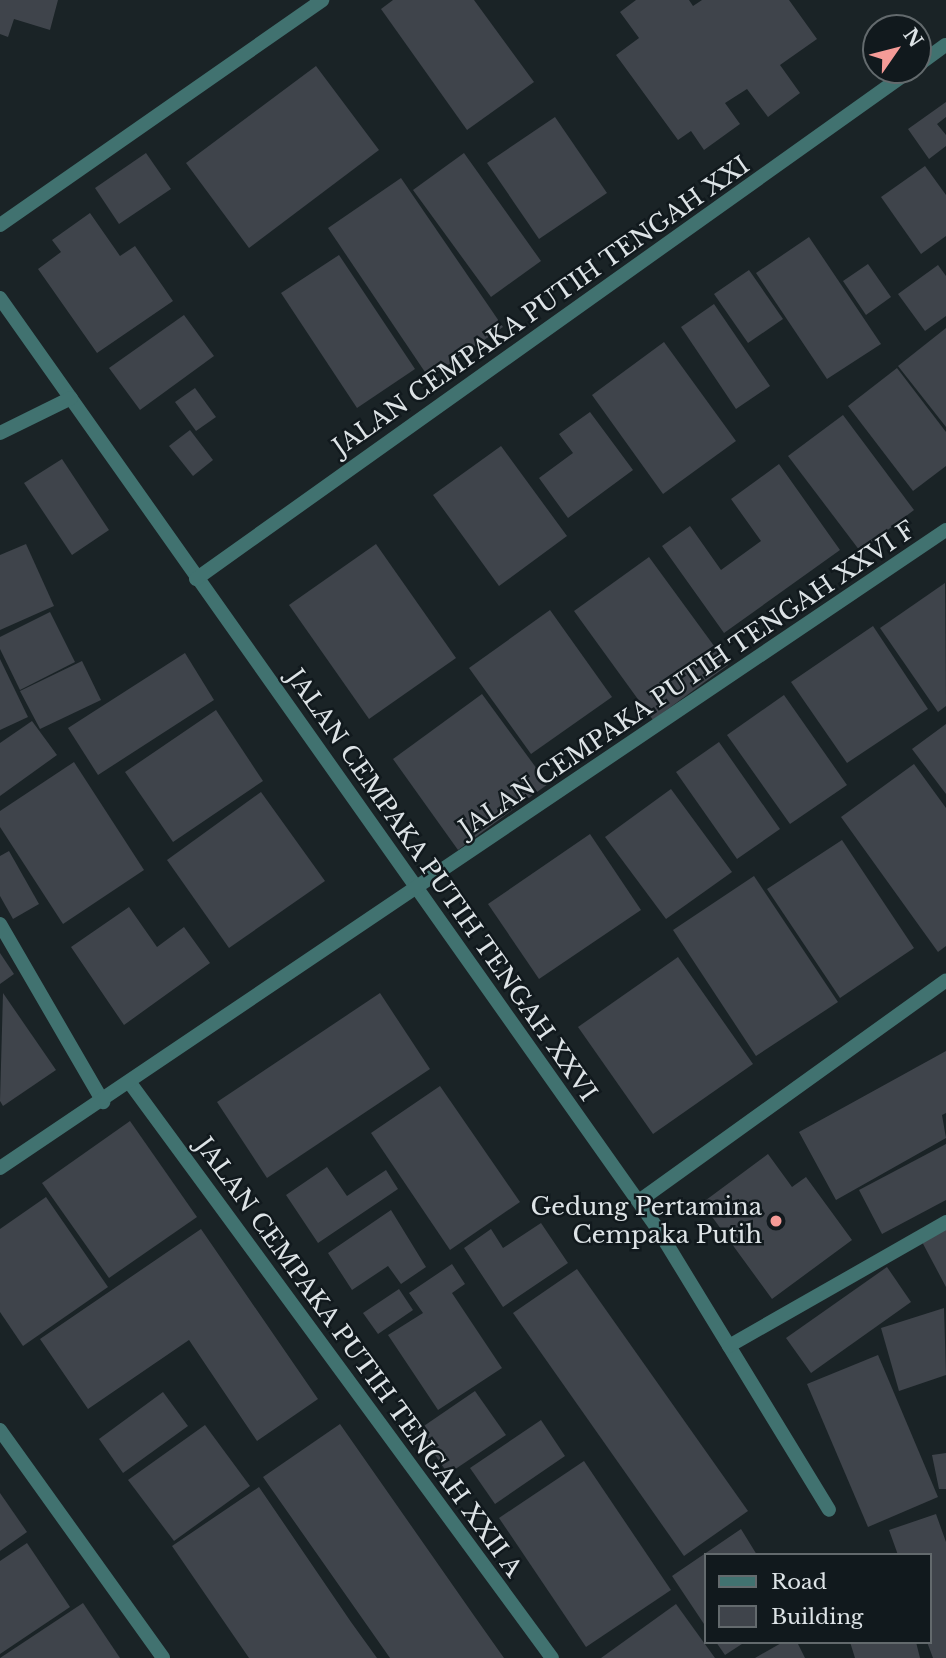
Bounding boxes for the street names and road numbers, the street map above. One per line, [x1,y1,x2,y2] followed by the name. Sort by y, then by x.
[326,150,756,462] street label: JALAN CEMPAKA PUTIH TENGAH XXI
[453,515,921,843] street label: JALAN CEMPAKA PUTIH TENGAH XXVI F
[280,663,604,1107] street label: JALAN CEMPAKA PUTIH TENGAH XXVI
[189,1130,529,1584] street label: JALAN CEMPAKA PUTIH TENGAH XXII A

